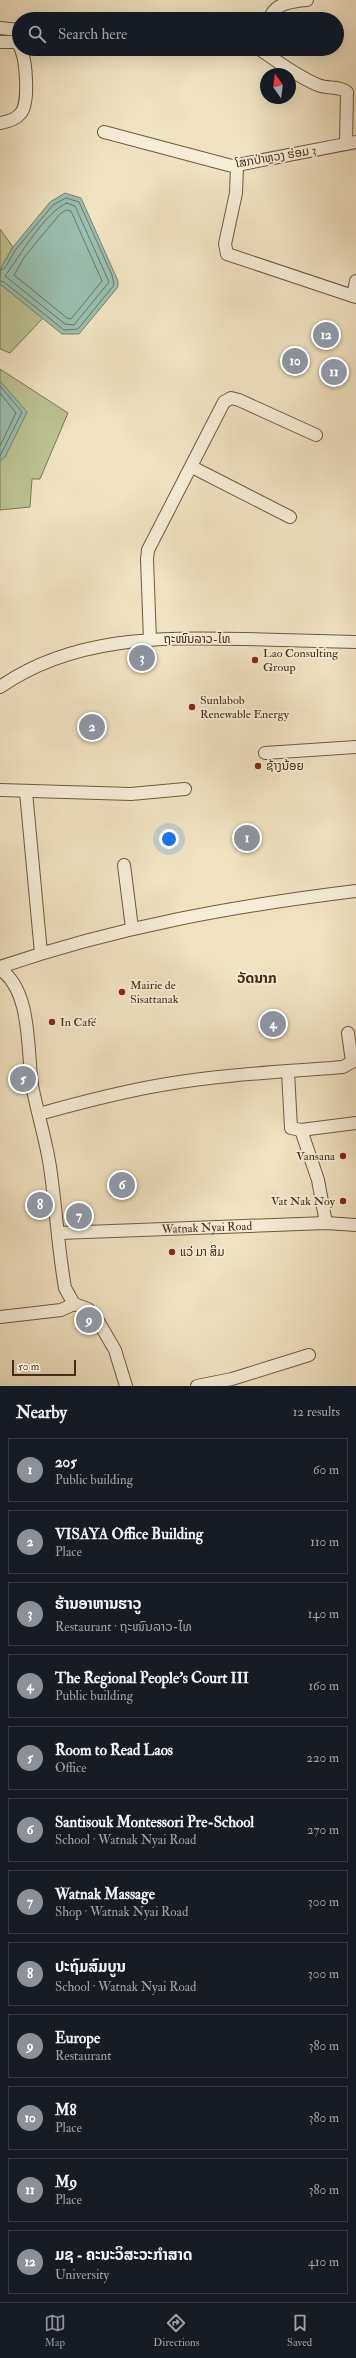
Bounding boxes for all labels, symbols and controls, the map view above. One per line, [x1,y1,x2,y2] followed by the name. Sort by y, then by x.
[12,12,344,56] search box
[26,23,48,45] icon: search
[58,25,127,44] text: Search here
[260,68,296,104] north arrow
[234,143,318,172] street label: ໂສກປ່າຫຼວງ ຮ່ອມ 3
[313,320,339,350] pin: 12
[282,346,308,376] pin: 10
[321,357,347,387] pin: 11
[164,632,230,647] street label: ຖະໜົນລາວ-ໄທ
[129,643,155,673] pin: 3
[263,646,339,675] place label: Lao Consulting Group
[250,655,260,665] marker: Lao Consulting Group
[200,693,290,722] place label: Sunlabob Renewable Energy
[187,702,197,712] marker: Sunlabob Renewable Energy
[79,712,105,742] pin: 2
[266,759,304,774] place label: ຊ້າງນ້ອຍ
[253,761,263,771] marker: ຊ້າງນ້ອຍ
[234,823,260,853] pin: 1
[159,829,179,849] your location
[237,970,277,987] district label: ວັດນາກ
[130,978,179,1007] place label: Mairie de Sisattanak
[117,987,127,997] marker: Mairie de Sisattanak
[260,1009,286,1039] pin: 4
[60,1015,97,1030] place label: In Café
[47,1017,57,1027] marker: In Café
[10,1064,36,1094] pin: 5
[296,1149,336,1164] place label: Vansana
[338,1151,348,1161] marker: Vansana
[109,1170,135,1200] pin: 6
[27,1190,53,1220] pin: 8
[271,1194,336,1209] place label: Vat Nak Noy
[338,1196,348,1206] marker: Vat Nak Noy
[66,1201,92,1231] pin: 7
[160,1218,253,1237] street label: Watnak Nyai Road
[180,1245,225,1260] place label: ແວ່ ມາ ສິມ
[167,1247,177,1257] marker: ແວ່ ມາ ສິມ
[76,1305,102,1335] pin: 9
[12,1358,76,1377] scale bar
[18,1360,39,1373] text: 50 m
[16,1402,67,1423] text: Nearby
[293,1404,340,1420] text: 12 results
[55,1453,77,1472] text: 205
[28,1462,32,1478] text: 1
[313,1462,339,1478] text: 60 m
[55,1472,133,1488] text: Public building
[55,1525,203,1544] text: VISAYA Office Building
[27,1534,33,1550] text: 2
[310,1534,339,1550] text: 110 m
[55,1544,82,1560] text: Place
[55,1595,141,1614] text: ຮ້ານອາຫານຮາວູ
[28,1606,33,1622] text: 3
[308,1606,339,1622] text: 140 m
[55,1619,192,1635] text: Restaurant · ຖະໜົນລາວ-ໄທ
[55,1669,249,1688] text: The Regional People's Court III
[26,1678,34,1694] text: 4
[308,1678,339,1694] text: 160 m
[55,1688,133,1704] text: Public building
[55,1741,173,1760] text: Room to Read Laos
[27,1750,33,1766] text: 5
[306,1750,339,1766] text: 220 m
[55,1760,87,1776] text: Office
[55,1813,254,1832] text: Santisouk Montessori Pre-School
[27,1822,33,1838] text: 6
[307,1822,339,1838] text: 270 m
[55,1832,196,1848] text: School · Watnak Nyai Road
[55,1885,155,1904] text: Watnak Massage
[27,1894,33,1910] text: 7
[308,1894,339,1910] text: 300 m
[55,1904,188,1920] text: Shop · Watnak Nyai Road
[55,1958,126,1977] text: ປະຖົມສົມບູນ
[27,1966,33,1982] text: 8
[308,1966,339,1982] text: 300 m
[55,1979,196,1995] text: School · Watnak Nyai Road
[55,2029,100,2048] text: Europe
[27,2038,33,2054] text: 9
[308,2038,339,2054] text: 380 m
[55,2048,111,2064] text: Restaurant
[55,2101,77,2120] text: M8
[24,2110,36,2126] text: 10
[308,2110,339,2126] text: 380 m
[55,2120,82,2136] text: Place
[55,2173,77,2192] text: M9
[25,2182,35,2198] text: 11
[308,2182,339,2198] text: 380 m
[55,2192,82,2208] text: Place
[55,2246,192,2265] text: ມຊ - ຄະນະວິສະວະກຳສາດ
[24,2254,36,2270] text: 12
[308,2254,339,2270] text: 410 m
[55,2267,109,2283] text: University
[44,2312,66,2349] tab: Map
[153,2312,200,2349] tab: Directions
[287,2312,312,2349] tab: Saved

